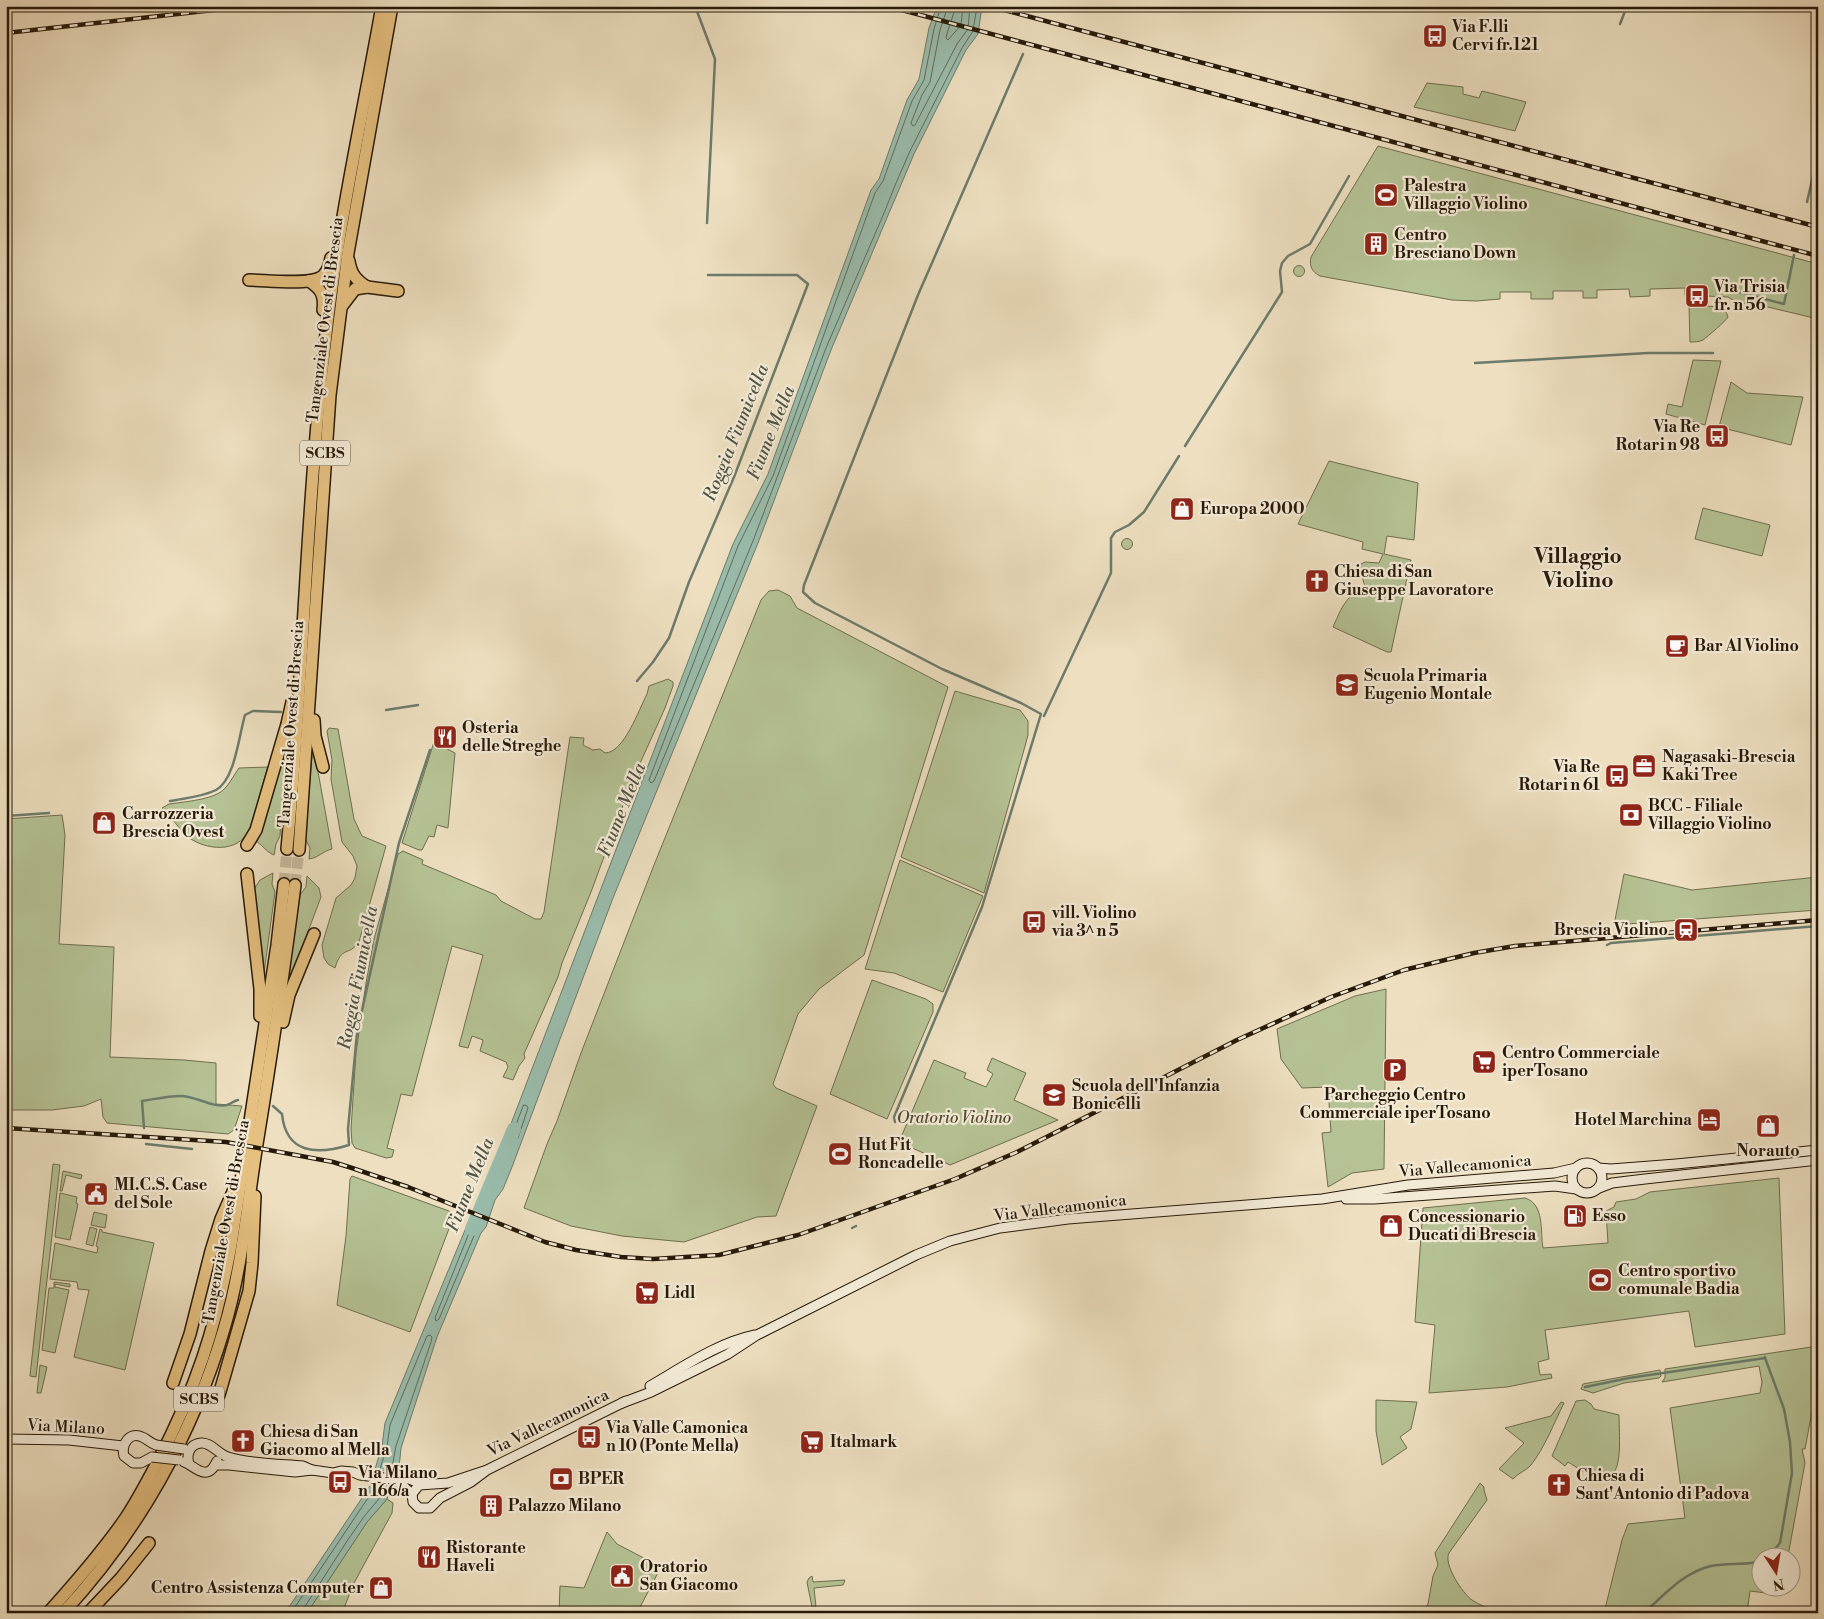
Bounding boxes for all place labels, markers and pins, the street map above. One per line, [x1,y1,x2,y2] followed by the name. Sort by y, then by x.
[1451,17,1539,55] place label: Via F.lli Cervi fr.121
[1422,23,1448,49] bus stop icon: Via F.lli Cervi fr.121
[1403,176,1528,214] place label: Palestra Villaggio Violino
[1373,182,1399,208] sports icon: Palestra Villaggio Violino
[1394,225,1516,263] place label: Centro Bresciano Down
[1363,231,1389,257] building icon: Centro Bresciano Down
[1713,277,1786,315] place label: Via Trisia fr. n 56
[1684,283,1710,309] bus stop icon: Via Trisia fr. n 56
[1616,417,1700,455] place label: Via Re Rotari n 98
[1704,423,1730,449] bus stop icon: Via Re Rotari n 98
[1169,496,1195,522] shop icon: Europa 2000
[1200,499,1305,519] place label: Europa 2000
[1334,562,1494,600] place label: Chiesa di San Giuseppe Lavoratore
[1304,568,1330,594] church icon: Chiesa di San Giuseppe Lavoratore
[1664,633,1690,659] cafe icon: Bar Al Violino
[1694,636,1799,656] place label: Bar Al Violino
[1364,666,1493,704] place label: Scuola Primaria Eugenio Montale
[1334,672,1360,698] school or university icon: Scuola Primaria Eugenio Montale
[462,718,562,756] place label: Osteria delle Streghe
[432,724,458,750] restaurant icon: Osteria delle Streghe
[1662,747,1796,785] place label: Nagasaki-Brescia Kaki Tree
[1631,753,1657,779] office icon: Nagasaki-Brescia Kaki Tree
[1519,757,1600,795] place label: Via Re Rotari n 61
[1604,763,1630,789] bus stop icon: Via Re Rotari n 61
[1647,796,1772,834] place label: BCC - Filiale Villaggio Violino
[1618,802,1644,828] bank icon: BCC - Filiale Villaggio Violino
[122,804,225,842] place label: Carrozzeria Brescia Ovest
[91,810,117,836] shop icon: Carrozzeria Brescia Ovest
[1051,903,1137,941] place label: vill. Violino via 3^ n 5
[1021,909,1047,935] bus stop icon: vill. Violino via 3^ n 5
[1673,917,1699,943] station icon: Brescia Violino
[1554,920,1668,940] place label: Brescia Violino
[1502,1043,1660,1081] place label: Centro Commerciale iperTosano
[1471,1049,1497,1075] supermarket icon: Centro Commerciale iperTosano
[1382,1057,1408,1083] parking icon: Parcheggio Centro Commerciale iperTosano
[1072,1076,1220,1114] place label: Scuola dell'Infanzia Bonicelli
[1041,1082,1067,1108] school or university icon: Scuola dell'Infanzia Bonicelli
[1299,1085,1491,1123] place label: Parcheggio Centro Commerciale iperTosano
[1696,1107,1722,1133] hotel icon: Hotel Marchina
[1574,1110,1692,1130] place label: Hotel Marchina
[1755,1113,1781,1139] shop icon: Norauto
[858,1135,944,1173] place label: Hut Fit Roncadelle
[827,1141,853,1167] sports icon: Hut Fit Roncadelle
[1736,1141,1800,1161] place label: Norauto
[114,1175,208,1213] place label: MI.C.S. Case del Sole
[83,1181,109,1207] public building icon: MI.C.S. Case del Sole
[1562,1203,1588,1229] fuel station icon: Esso
[1592,1206,1626,1226] place label: Esso
[1408,1207,1537,1245] place label: Concessionario Ducati di Brescia
[1378,1213,1404,1239] shop icon: Concessionario Ducati di Brescia
[1618,1261,1740,1299] place label: Centro sportivo comunale Badia
[1587,1267,1613,1293] sports icon: Centro sportivo comunale Badia
[634,1280,660,1306] supermarket icon: Lidl
[664,1283,696,1303] place label: Lidl
[605,1418,748,1456] place label: Via Valle Camonica n 10 (Ponte Mella)
[260,1422,390,1460] place label: Chiesa di San Giacomo al Mella
[576,1424,602,1450] bus stop icon: Via Valle Camonica n 10 (Ponte Mella)
[230,1428,256,1454] church icon: Chiesa di San Giacomo al Mella
[799,1429,825,1455] supermarket icon: Italmark
[830,1432,898,1452] place label: Italmark
[357,1463,438,1501] place label: Via Milano n 166/a
[548,1466,574,1492] bank icon: BPER
[1576,1466,1750,1504] place label: Chiesa di Sant'Antonio di Padova
[327,1469,353,1495] bus stop icon: Via Milano n 166/a
[578,1469,625,1489] place label: BPER
[1546,1472,1572,1498] church icon: Chiesa di Sant'Antonio di Padova
[478,1493,504,1519] building icon: Palazzo Milano
[508,1496,621,1516] place label: Palazzo Milano
[446,1538,526,1576] place label: Ristorante Haveli
[416,1544,442,1570] restaurant icon: Ristorante Haveli
[640,1557,738,1595] place label: Oratorio San Giacomo
[609,1563,635,1589] public building icon: Oratorio San Giacomo
[368,1575,394,1601] shop icon: Centro Assistenza Computer
[151,1578,364,1598] place label: Centro Assistenza Computer

